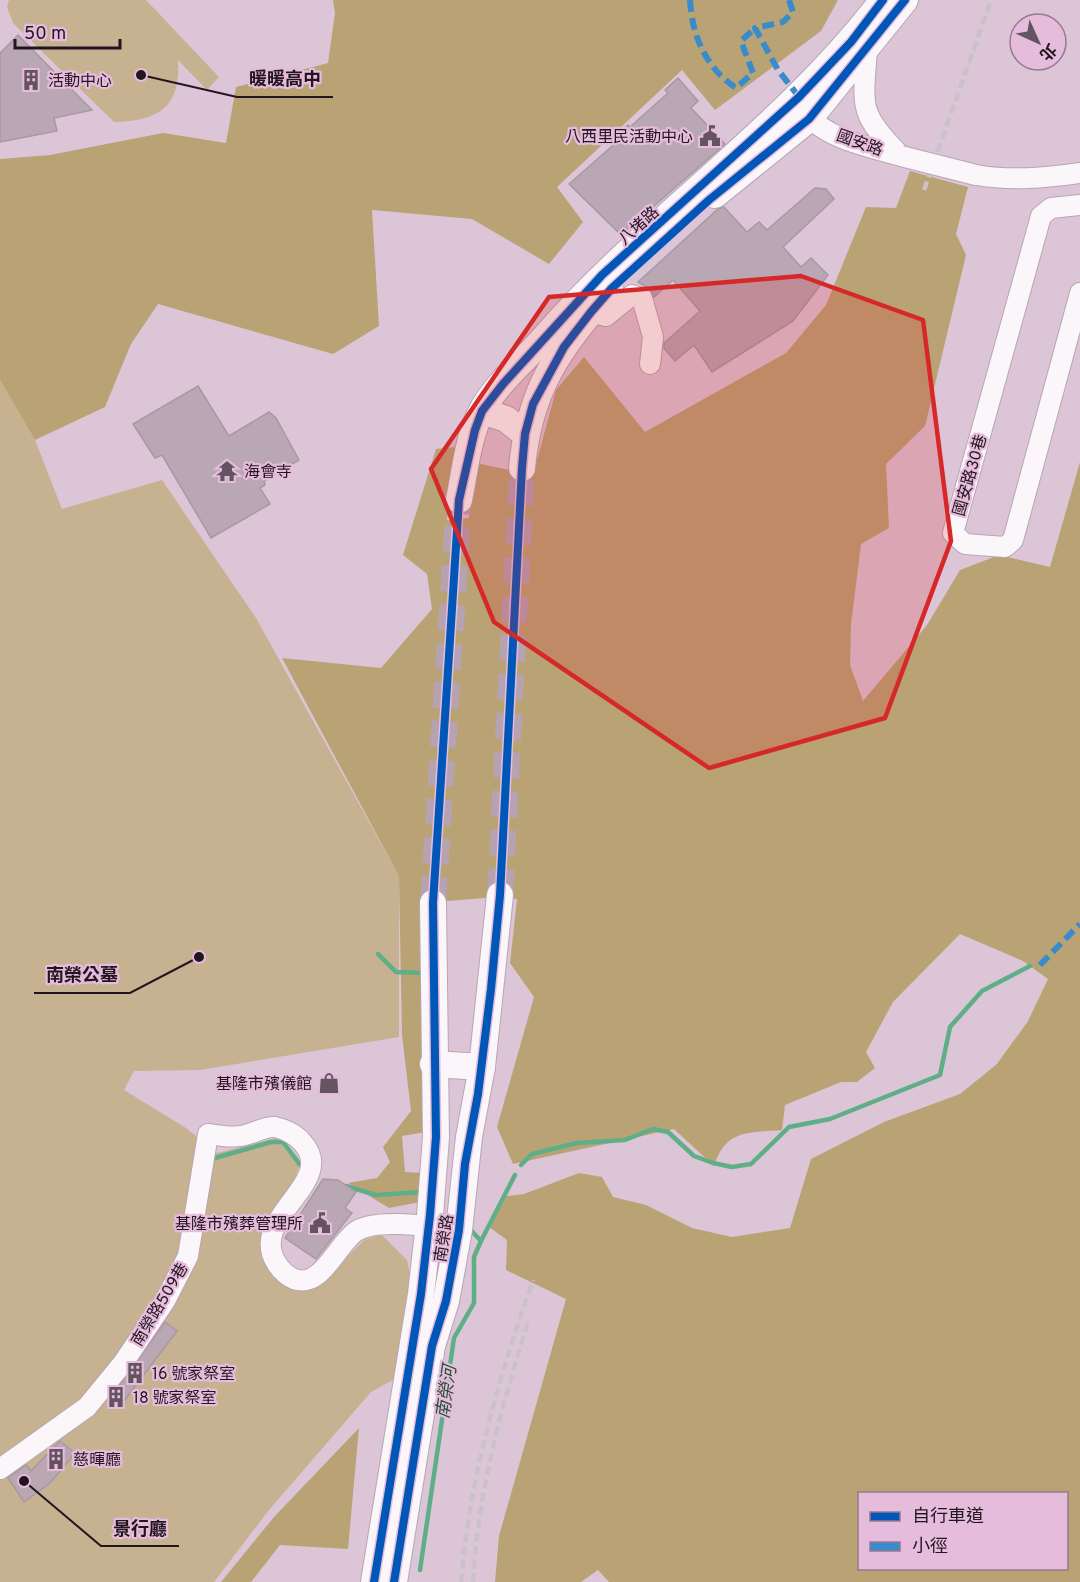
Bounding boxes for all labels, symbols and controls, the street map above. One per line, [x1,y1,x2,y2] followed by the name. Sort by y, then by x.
[15,12,120,50] scale bar
[1008,12,1068,72] north arrow
[24,23,66,46] text: 50 m
[1034,38,1060,64] text: 北
[237,61,333,97] callout: 暖暖高中
[19,68,43,92] building icon: 活動中心
[249,69,321,92] text: 暖暖高中
[48,72,112,92] place label: 活動中心
[698,124,722,148] public building icon: 八西里民活動中心
[833,126,885,161] street label: 國安路
[565,128,693,148] place label: 八西里民活動中心
[615,203,664,250] street label: 八堵路
[950,433,992,519] street label: 國安路30巷
[215,459,239,483] temple icon: 海會寺
[244,463,292,483] place label: 海會寺
[34,957,130,993] callout: 南榮公墓
[46,965,118,988] text: 南榮公墓
[317,1071,341,1095] shop icon: 基隆市殯儀館
[216,1075,312,1095] place label: 基隆市殯儀館
[308,1211,332,1235] public building icon: 基隆市殯葬管理所
[431,1213,459,1264] street label: 南榮路
[175,1215,303,1235] place label: 基隆市殯葬管理所
[128,1260,193,1350] street label: 南榮路509巷
[123,1361,147,1385] building icon: 16 號家祭室
[432,1361,463,1421] water label: 南榮河
[152,1365,235,1385] place label: 16 號家祭室
[104,1385,128,1409] building icon: 18 號家祭室
[133,1389,217,1409] place label: 18 號家祭室
[44,1447,68,1471] building icon: 慈暉廳
[73,1451,121,1471] place label: 慈暉廳
[858,1492,1068,1570] legend
[912,1506,984,1529] text: 自行車道
[101,1510,179,1546] callout: 景行廳
[113,1518,167,1542] text: 景行廳
[912,1536,948,1559] text: 小徑

